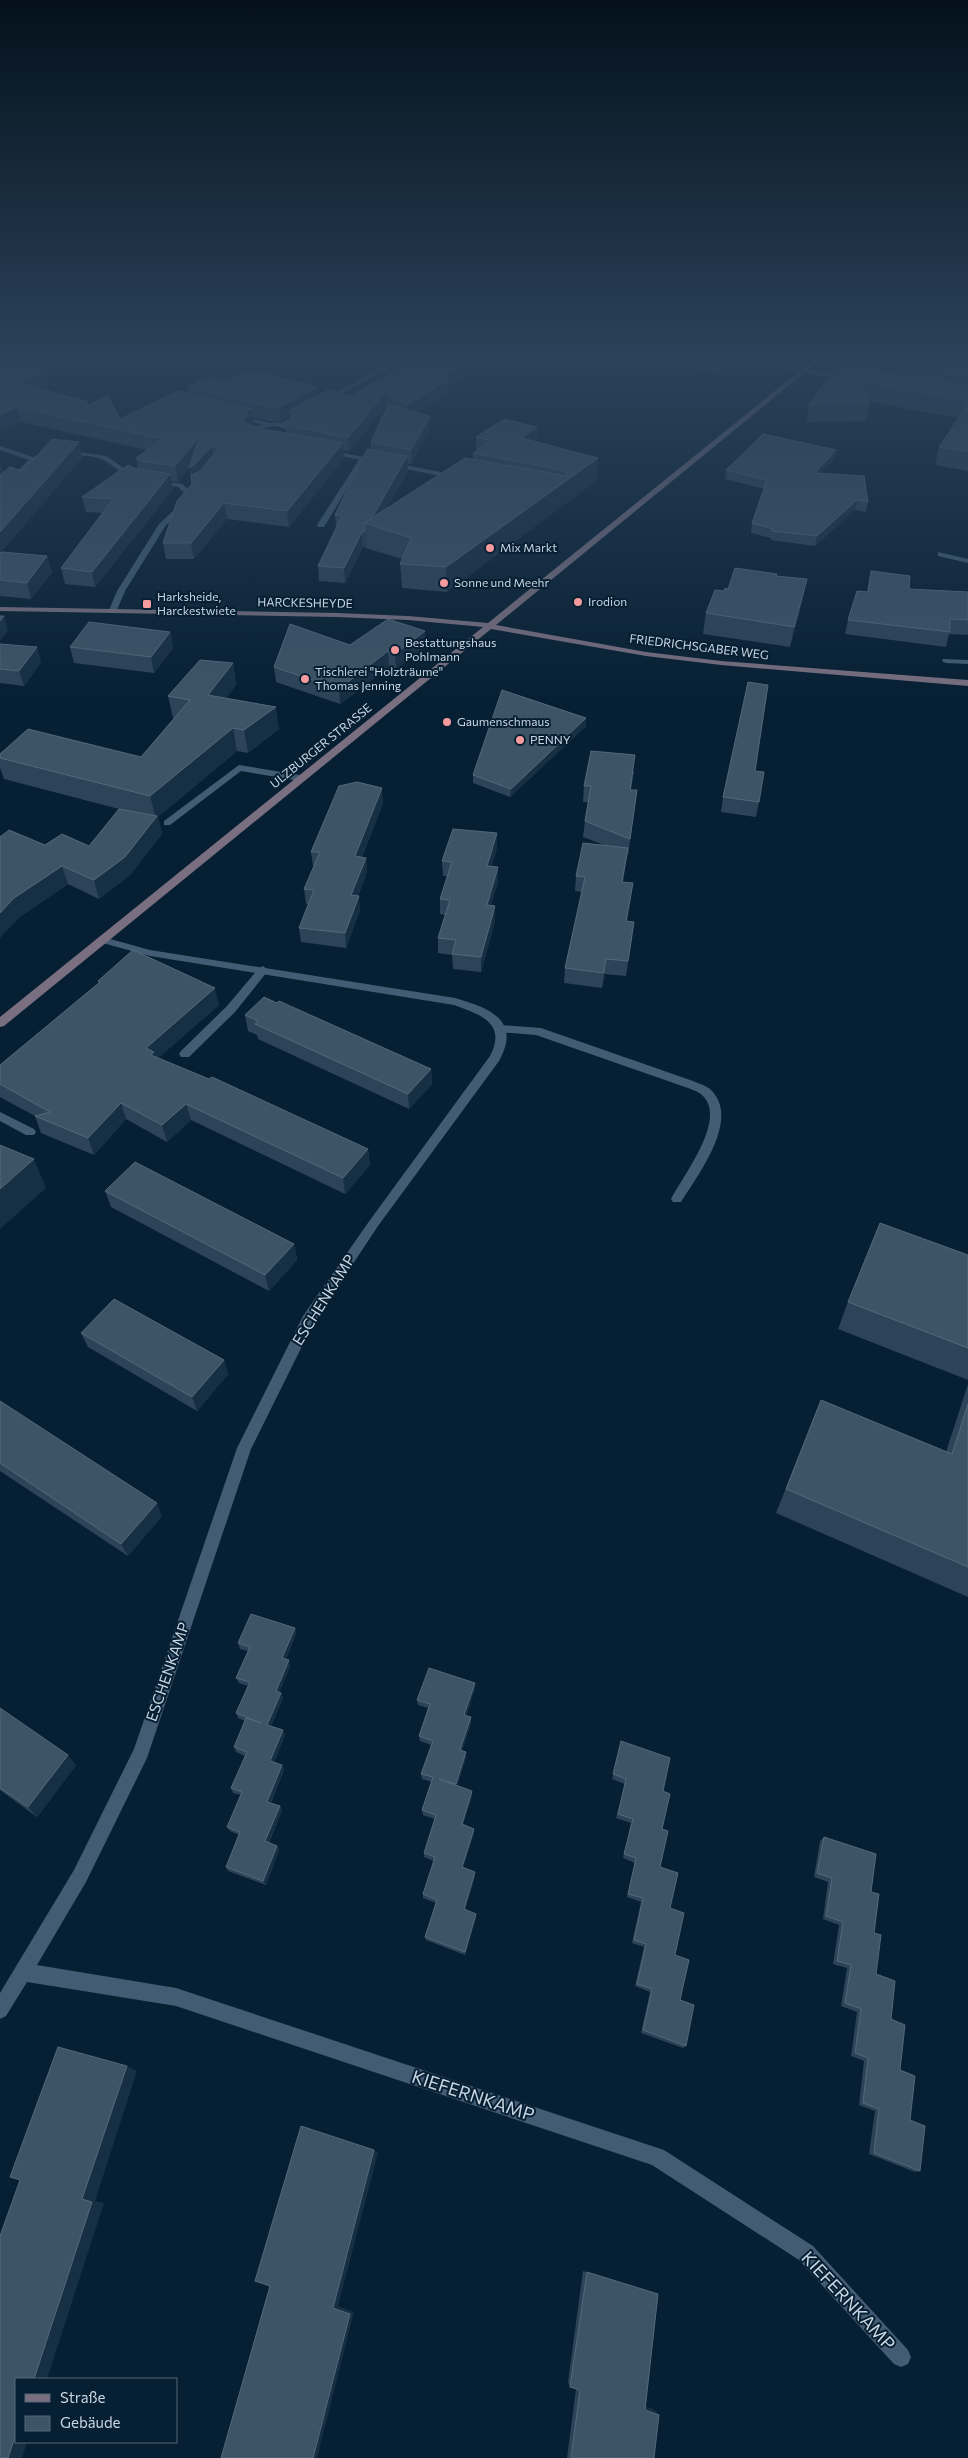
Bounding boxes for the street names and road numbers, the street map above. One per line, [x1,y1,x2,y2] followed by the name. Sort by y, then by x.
[257,594,353,610] street label: HARCKESHEYDE
[629,631,770,662] street label: FRIEDRICHSGABER WEG
[267,700,374,790] street label: ULZBURGER STRASSE
[288,1251,358,1348] street label: ESCHENKAMP
[142,1620,192,1724] street label: ESCHENKAMP
[409,2065,537,2125] street label: KIEFERNKAMP
[797,2246,900,2354] street label: KIEFERNKAMP

